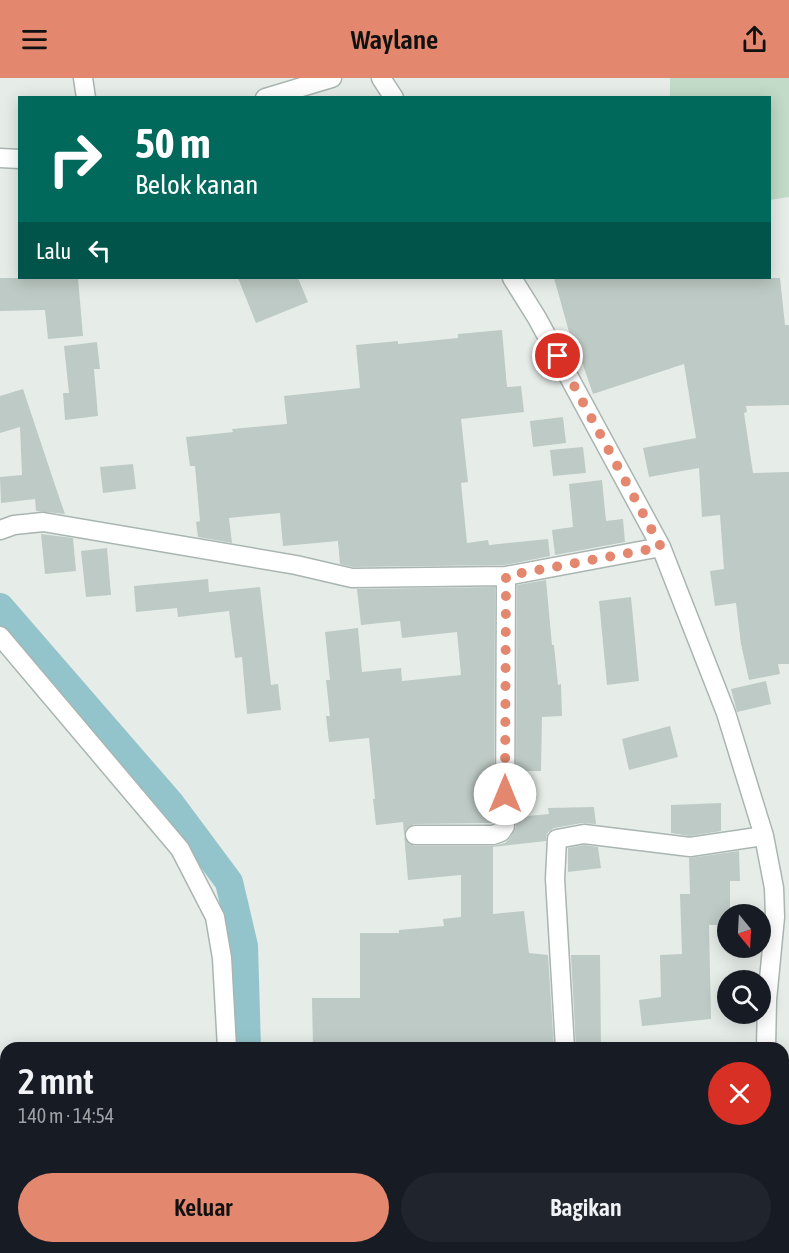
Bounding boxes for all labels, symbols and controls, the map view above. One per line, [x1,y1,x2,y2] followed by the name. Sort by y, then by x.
[18,23,51,56] icon: menu
[738,23,771,56] icon: share
[351,24,438,55] text: Waylane
[135,119,210,167] text: 50 m
[36,120,114,198] icon: right
[135,169,258,200] text: Belok kanan
[83,234,116,267] icon: left
[36,238,71,264] text: Lalu
[532,330,583,381] pin
[541,339,574,372] icon: arrive
[473,762,537,826] position arrow
[717,904,771,958] north arrow
[717,904,771,1024] map controls
[717,970,771,1024] button: search
[18,1060,94,1102] text: 2 mnt
[708,1062,771,1125] button: close
[18,1104,114,1127] text: 140 m · 14:54
[18,1173,389,1242] button: Keluar
[401,1173,771,1242] button: Bagikan

